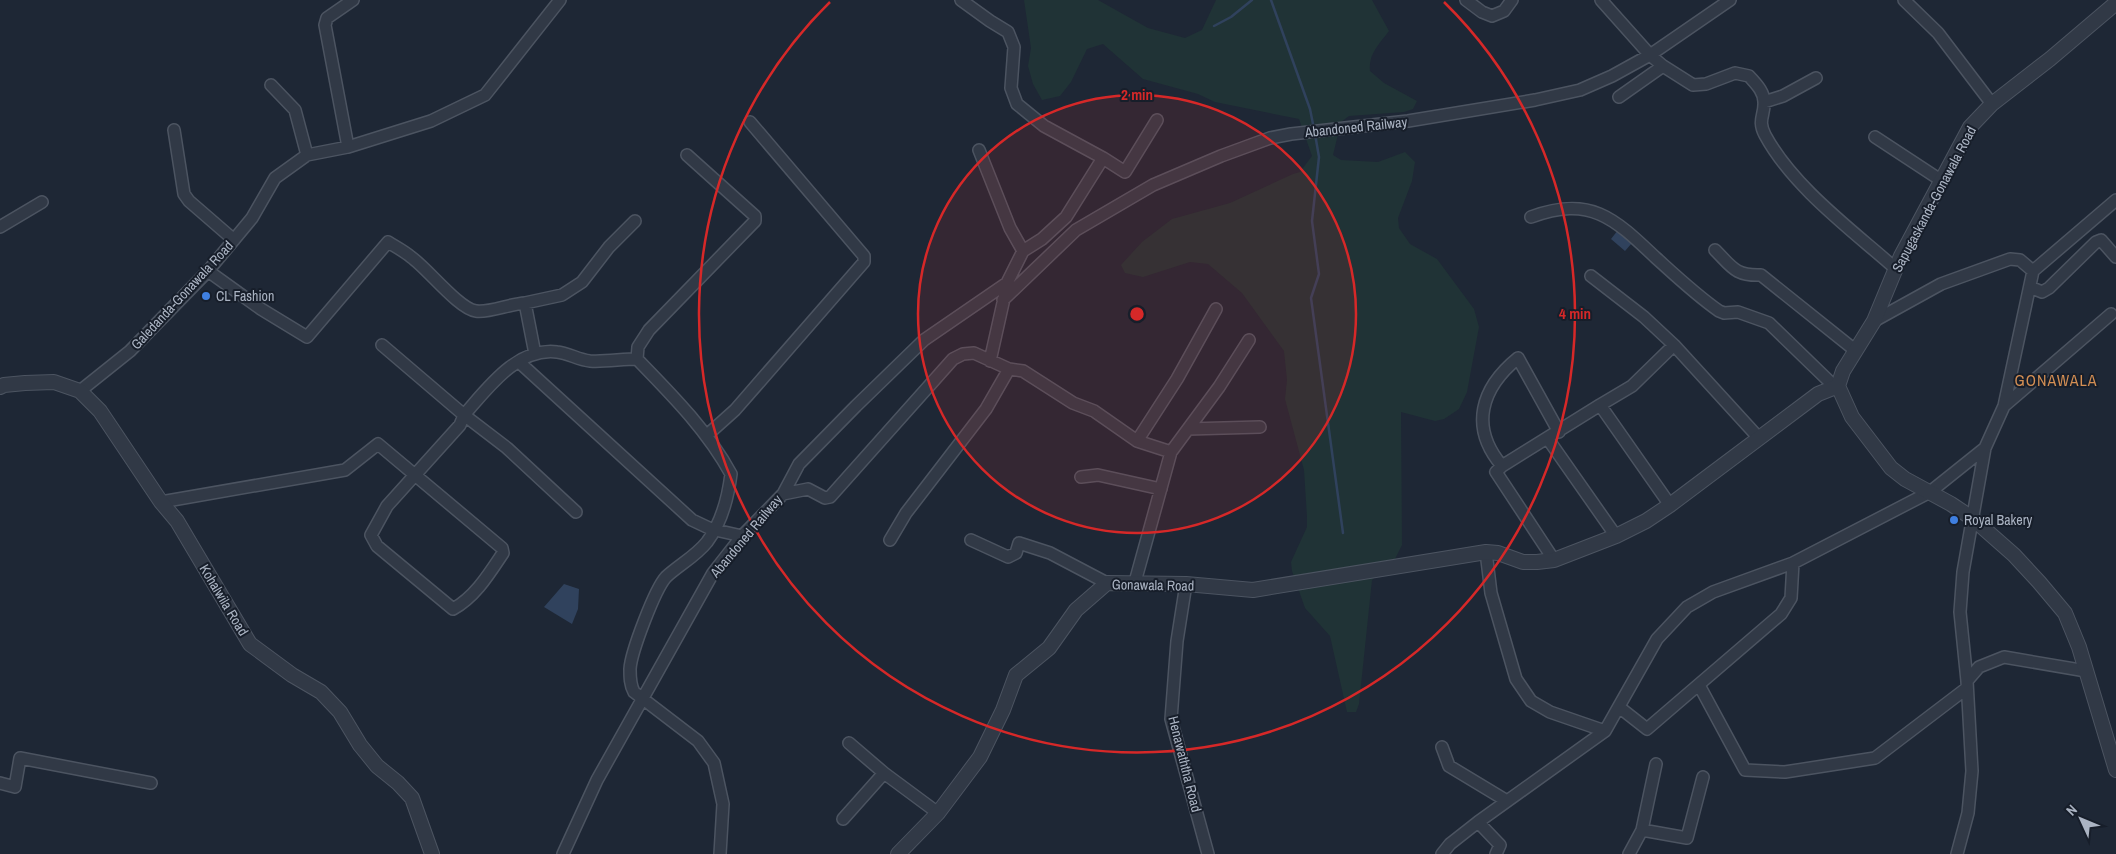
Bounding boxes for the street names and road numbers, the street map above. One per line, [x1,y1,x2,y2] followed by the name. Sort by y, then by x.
[1303,113,1408,141] street label: Abandoned Railway
[1888,123,1980,275] street label: Sapugaskanda-Gonawala Road
[127,237,237,353] street label: Galedanda-Gonawala Road
[705,491,786,582] street label: Abandoned Railway
[196,561,252,639] street label: Kohalwila Road
[1112,575,1194,595] street label: Gonawala Road
[1164,714,1206,814] street label: Henawaththa Road

